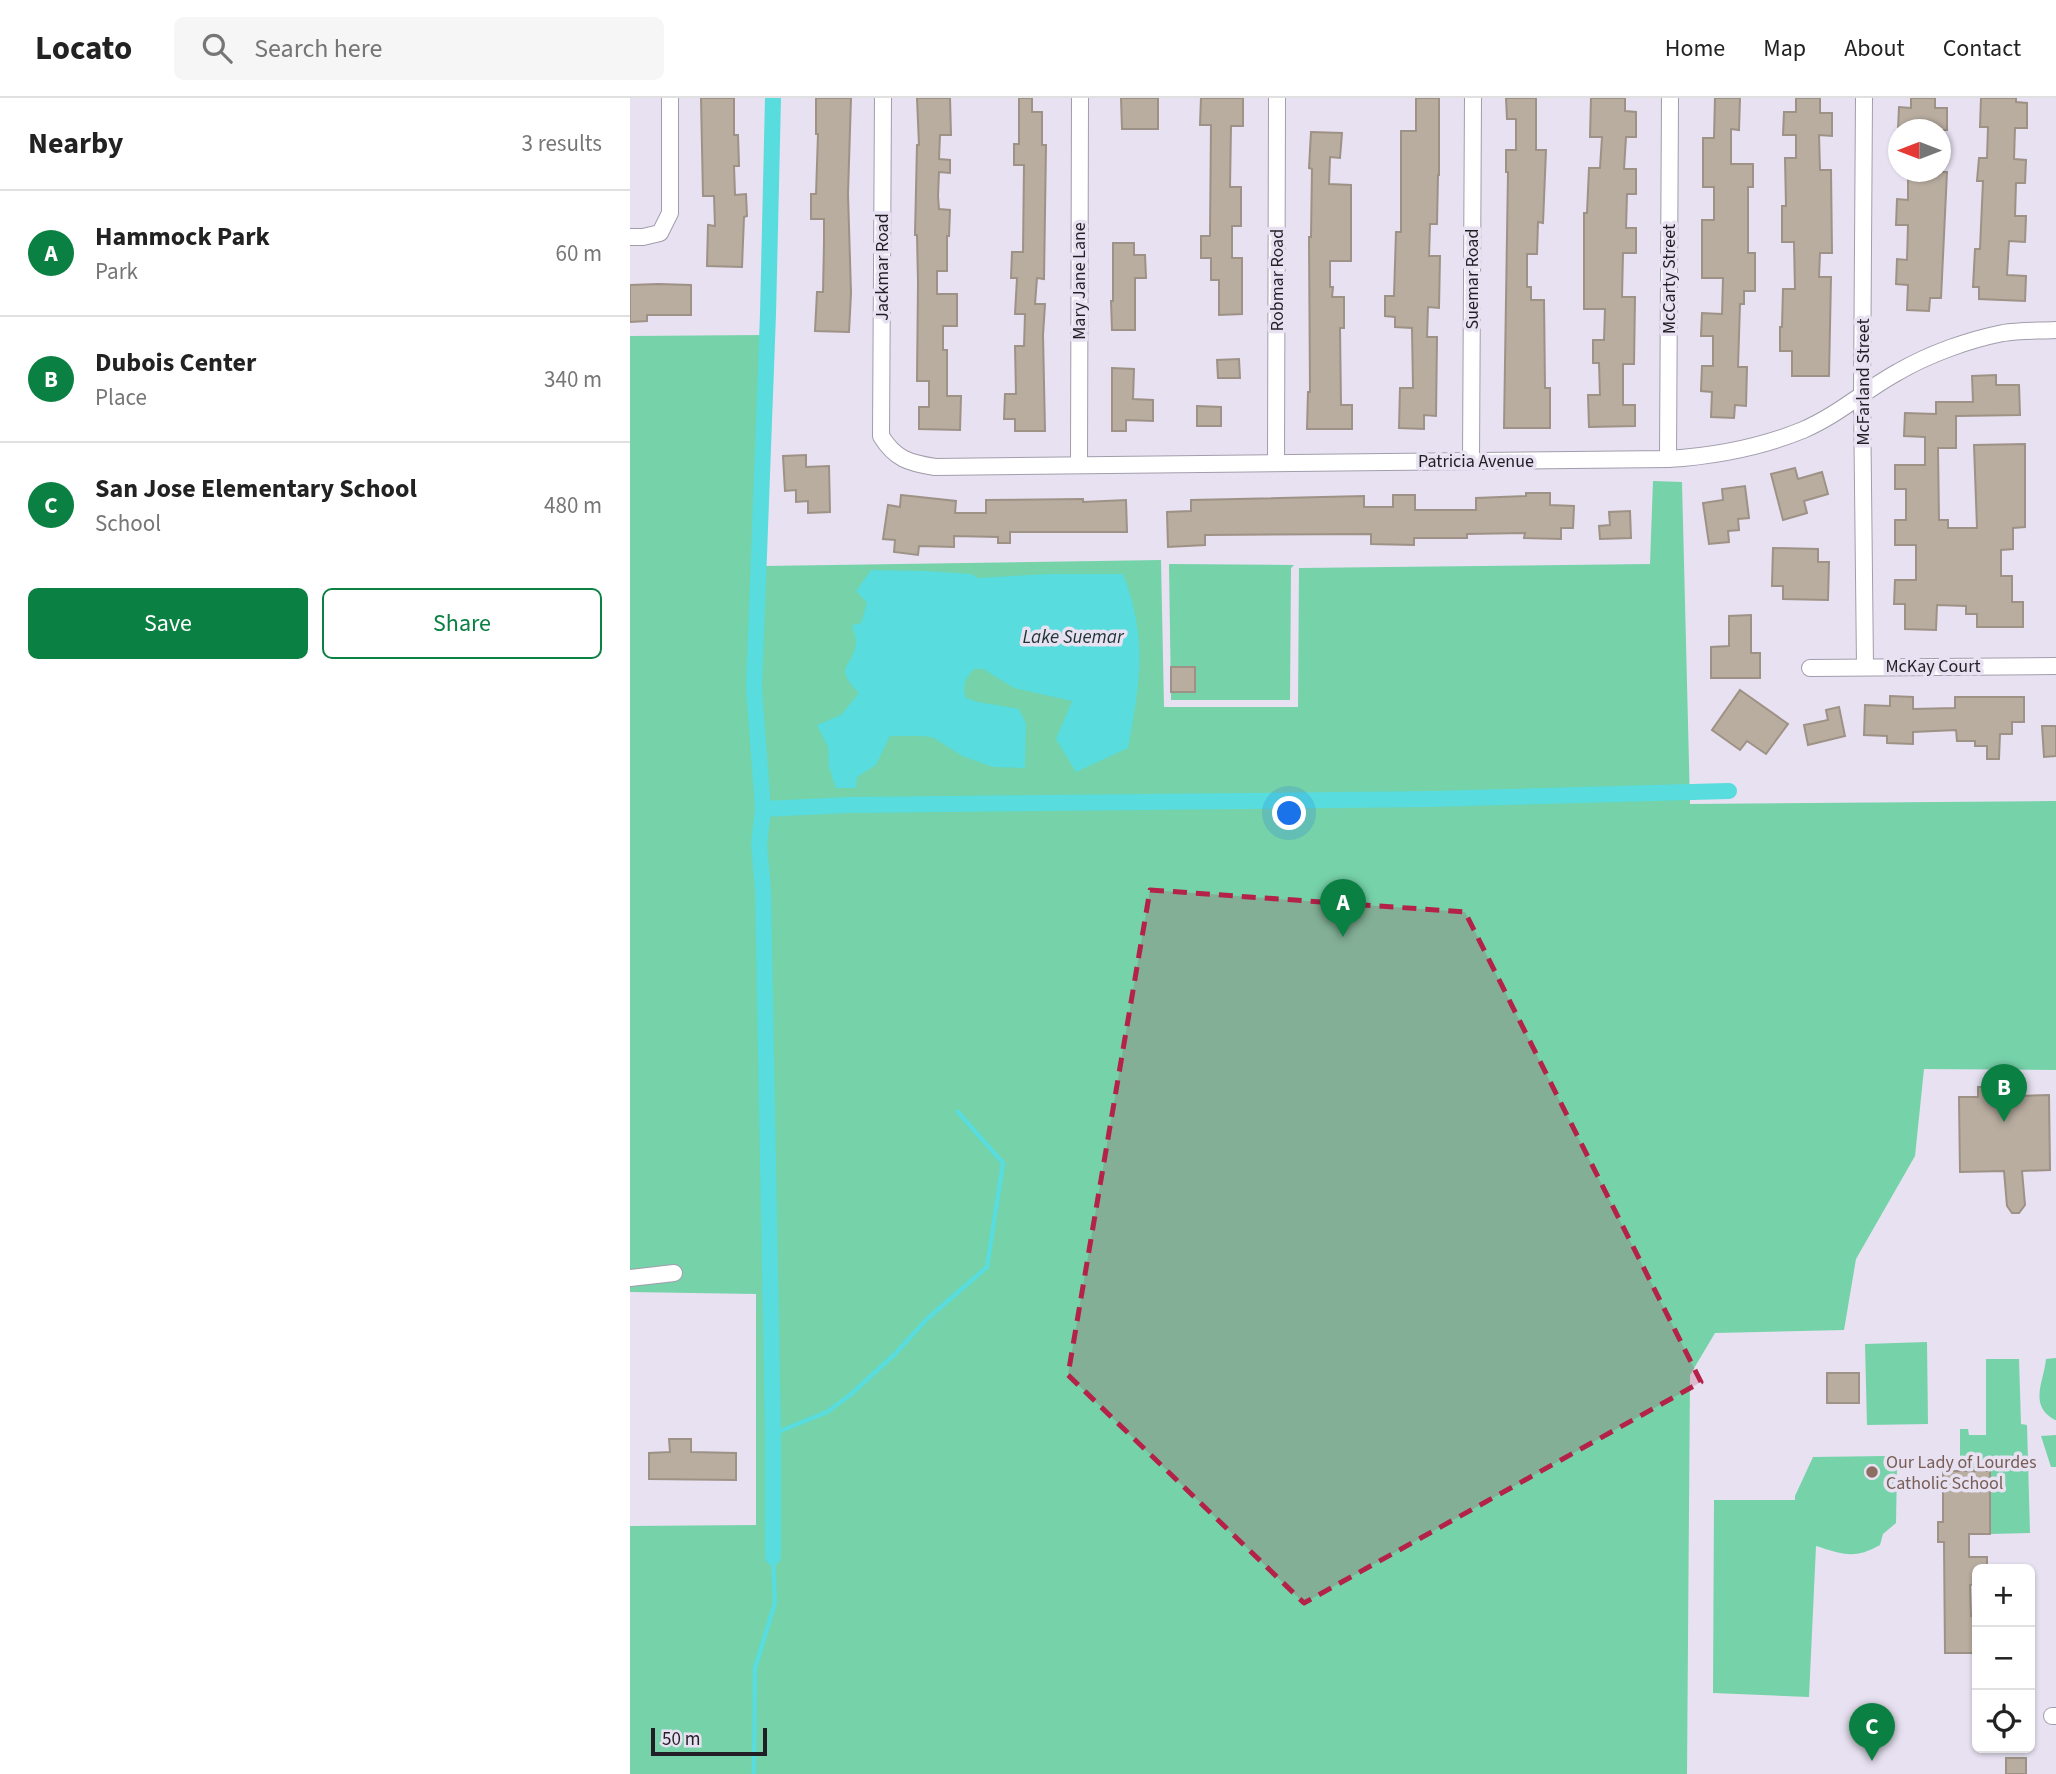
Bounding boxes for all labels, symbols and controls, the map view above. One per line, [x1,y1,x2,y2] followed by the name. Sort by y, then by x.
[174,17,664,80] search box
[35,25,132,72] text: Locato
[198,29,236,67] icon: search
[254,30,382,67] text: Search here
[1665,31,1725,66] text: Home
[1763,31,1806,66] text: Map
[1844,31,1905,66] text: About
[1943,31,2021,66] text: Contact
[1888,119,1951,182] north arrow
[28,122,123,165] text: Nearby
[522,127,602,160] text: 3 results
[870,213,895,321] street label: Jackmar Road
[95,218,270,255] text: Hammock Park
[1067,222,1092,340] street label: Mary Jane Lane
[1657,224,1682,334] street label: McCarty Street
[1265,229,1290,331] street label: Robmar Road
[1460,229,1485,329] street label: Suemar Road
[44,237,58,270] text: A
[555,237,602,270] text: 60 m
[95,255,138,288] text: Park
[1851,318,1876,446] street label: McFarland Street
[95,344,256,381] text: Dubois Center
[44,363,58,396] text: B
[544,363,602,396] text: 340 m
[95,381,147,414] text: Place
[1418,449,1534,474] street label: Patricia Avenue
[95,470,417,507] text: San Jose Elementary School
[44,489,58,522] text: C
[544,489,602,522] text: 480 m
[95,507,161,540] text: School
[28,588,308,659] button: Save
[322,588,602,659] button: Share
[1023,624,1125,651] water label: Lake Suemar
[1886,654,1980,679] street label: McKay Court
[1272,796,1306,830] your location
[1320,879,1366,937] pin: A
[1981,1064,2027,1122] pin: B
[1886,1450,2037,1496] place label: Our Lady of Lourdes Catholic School
[1864,1464,1880,1480] marker: Our Lady of Lourdes Catholic School
[1972,1564,2035,1753] map controls
[1972,1564,2035,1627] button: +
[1972,1627,2035,1690] button: −
[1972,1690,2035,1753] button: locate
[1849,1703,1895,1761] pin: C
[651,1725,766,1757] scale bar
[662,1726,700,1753] text: 50 m

